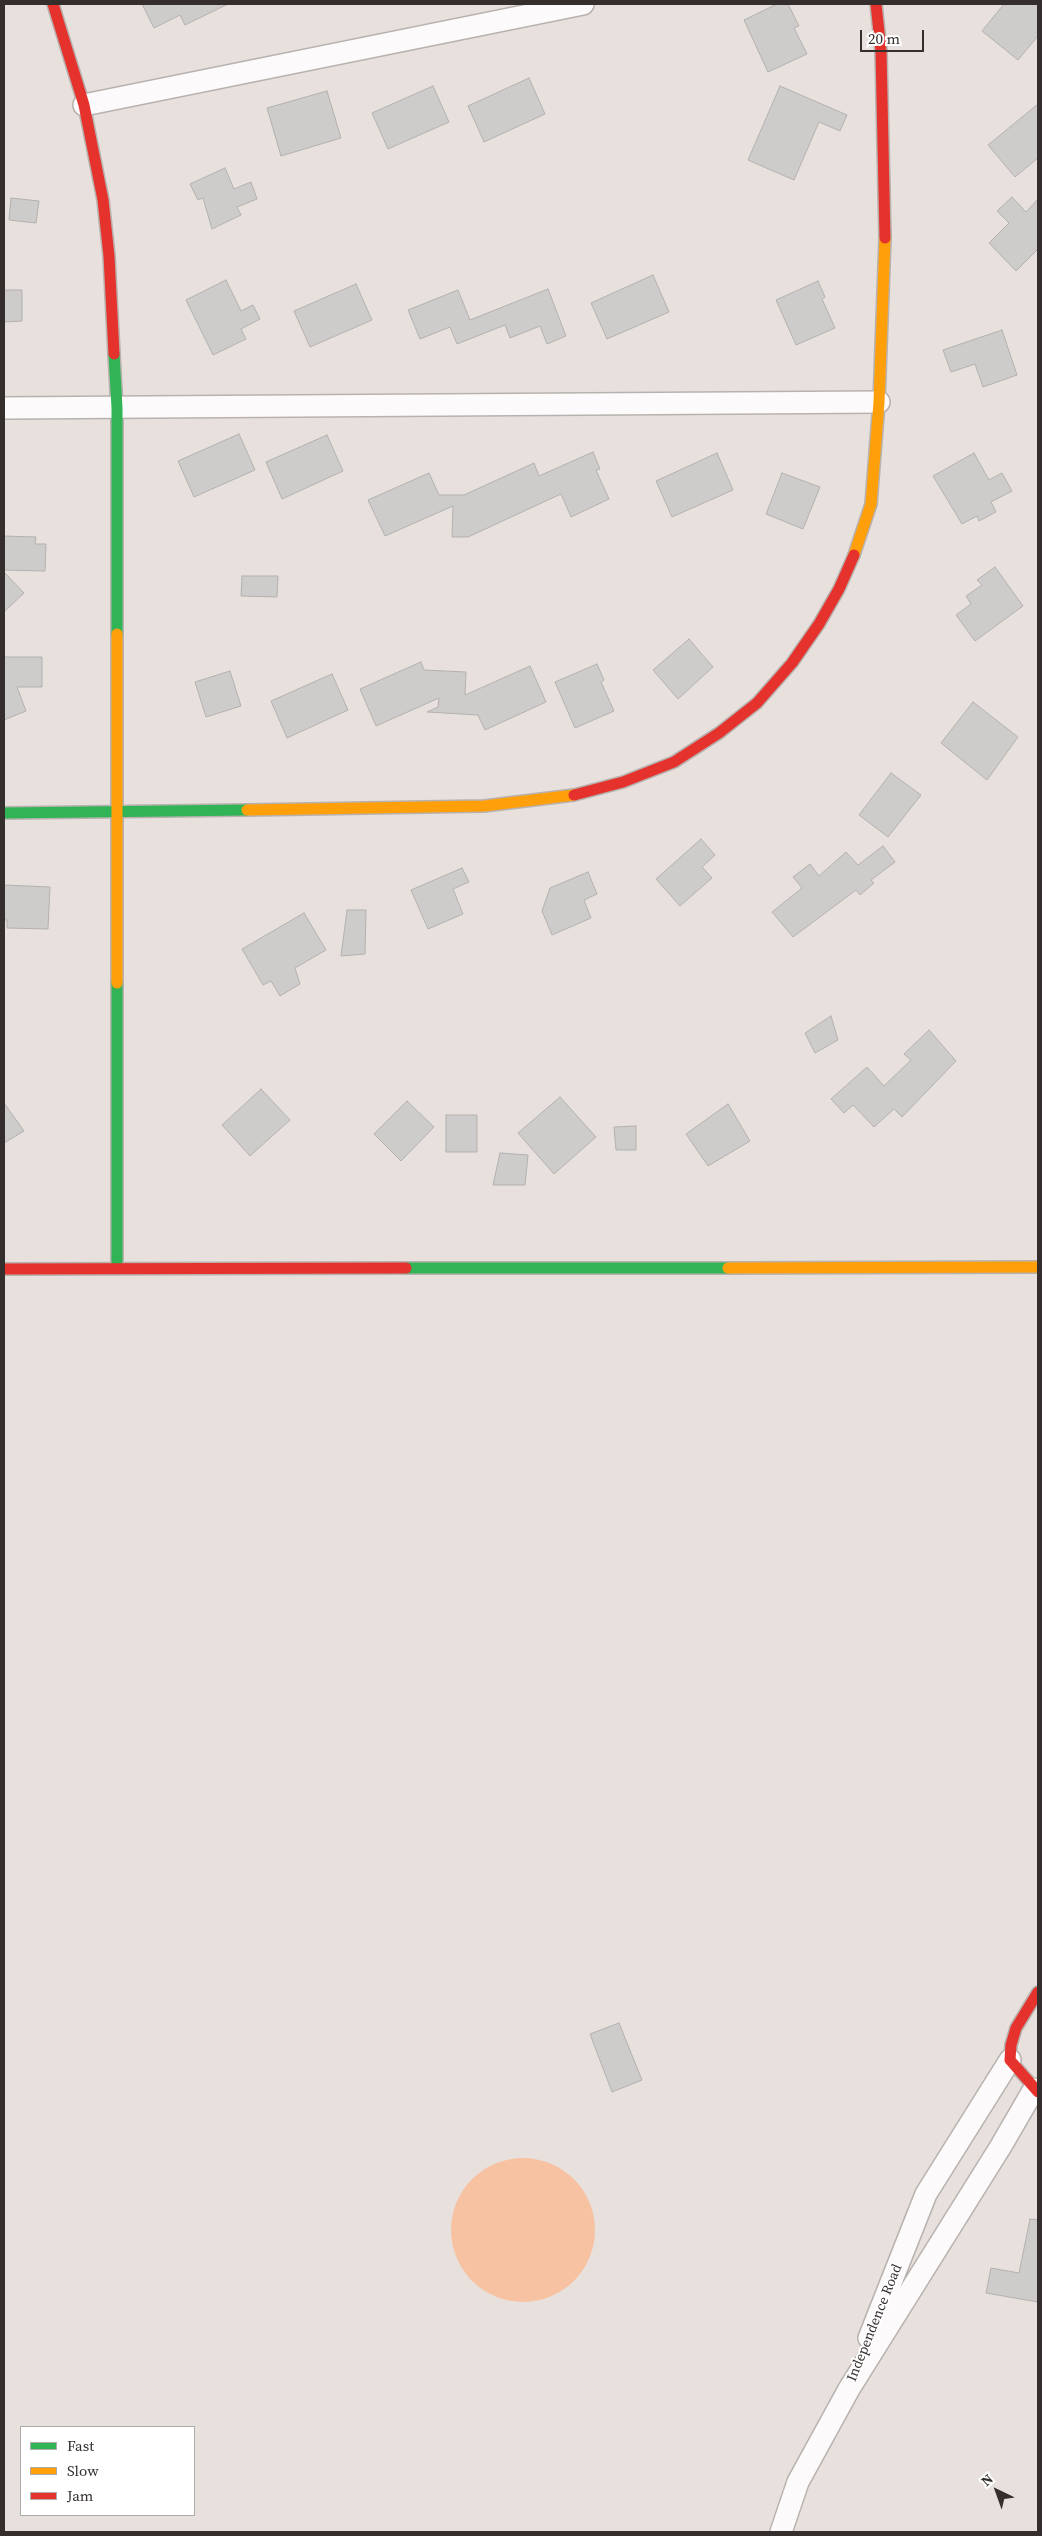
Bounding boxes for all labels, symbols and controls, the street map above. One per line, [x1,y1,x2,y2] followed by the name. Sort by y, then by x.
[862,20,926,52] scale bar
[868,28,900,49] text: 20 m
[844,2262,906,2384] street label: Independence Road
[20,2426,195,2516] legend
[67,2435,94,2456] text: Fast
[67,2460,99,2481] text: Slow
[972,2466,1022,2516] north arrow
[976,2469,997,2491] text: N
[67,2485,93,2506] text: Jam

